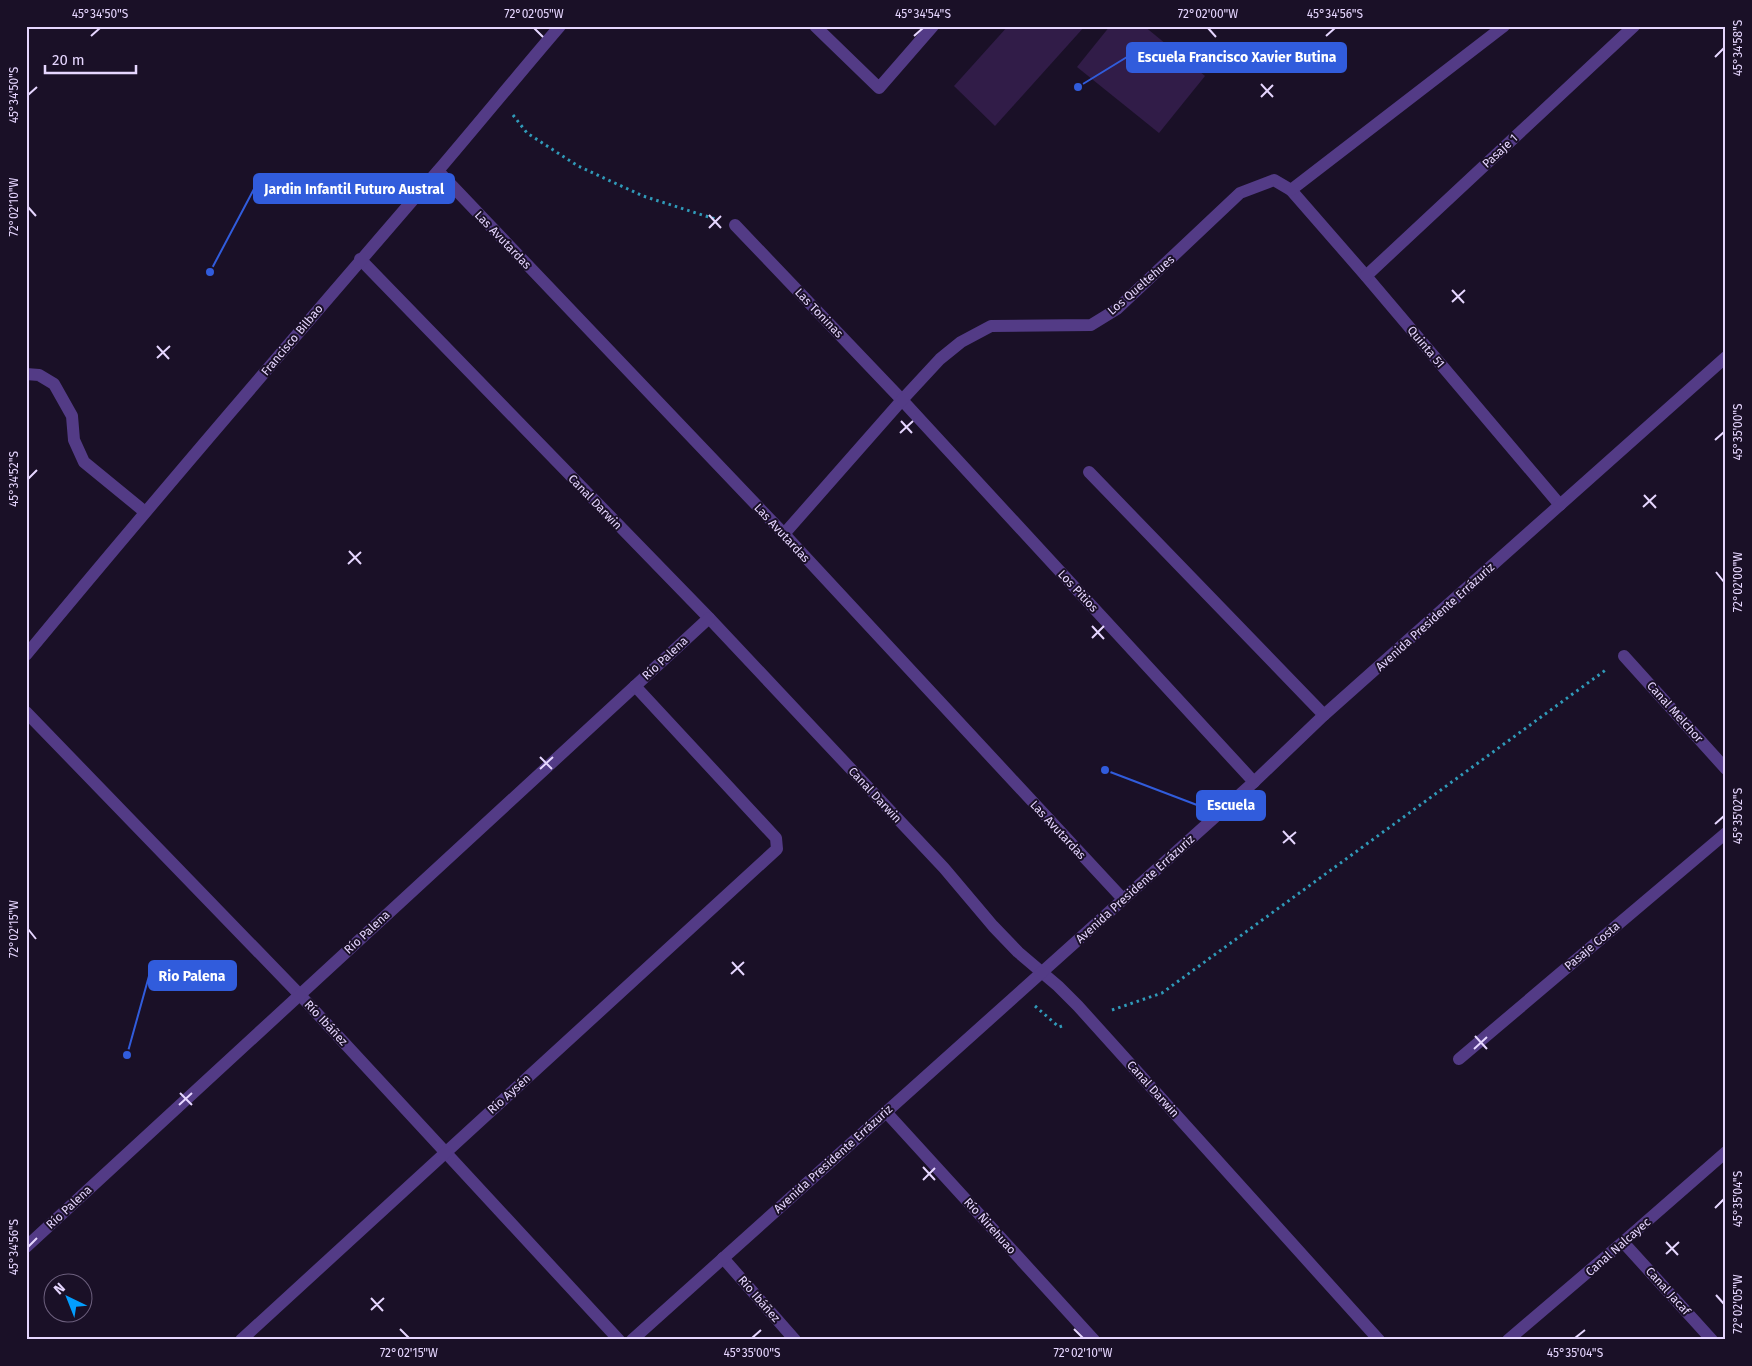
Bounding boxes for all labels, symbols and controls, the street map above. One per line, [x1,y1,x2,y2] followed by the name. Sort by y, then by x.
[72,7,129,21] text: 45°34'50"S
[504,7,564,21] text: 72°02'05"W
[895,7,951,21] text: 45°34'54"S
[1178,7,1238,21] text: 72°02'00"W
[1307,7,1364,21] text: 45°34'56"S
[1731,19,1745,76] text: 45°34'58"S
[45,42,136,74] scale bar
[1127,43,1346,72] callout: Escuela Francisco Xavier Butina
[1138,49,1337,66] text: Escuela Francisco Xavier Butina
[52,51,85,69] text: 20 m
[7,66,21,123] text: 45°34'50"S
[1480,131,1520,171] street label: Pasaje 1
[254,174,454,203] callout: Jardin Infantil Futuro Austral
[7,177,21,236] text: 72°02'10"W
[263,181,445,198] text: Jardin Infantil Futuro Austral
[472,208,534,272] street label: Las Avutardas
[1105,252,1177,318] street label: Los Queltehues
[792,285,846,341] street label: Las Toninas
[258,302,326,378] street label: Francisco Bilbao
[1404,323,1448,371] street label: Quinta 51
[1731,403,1745,461] text: 45°35'00"S
[7,451,21,507] text: 45°34'52"S
[565,472,625,532] street label: Canal Darwin
[751,501,813,566] street label: Las Avutardas
[1731,552,1745,612] text: 72°02'00"W
[1373,560,1497,674] street label: Avenida Presidente Errázuriz
[1055,567,1101,615] street label: Los Pitios
[639,633,691,683] street label: Río Palena
[1644,679,1706,746] street label: Canal Melchor
[846,764,904,826] street label: Canal Darwin
[1731,787,1745,844] text: 45°35'02"S
[1197,791,1265,820] callout: Escuela
[1207,797,1255,814] text: Escuela
[1027,798,1089,863] street label: Las Avutardas
[1073,832,1197,946] street label: Avenida Presidente Errázuriz
[7,900,21,958] text: 72°02'15"W
[341,907,393,957] street label: Río Palena
[1562,919,1622,973] street label: Pasaje Costa
[149,961,236,990] callout: Rio Palena
[159,968,226,985] text: Rio Palena
[302,998,350,1048] street label: Río Ibáñez
[1124,1058,1182,1120] street label: Canal Darwin
[485,1071,533,1117] street label: Río Aysén
[771,1102,895,1216] street label: Avenida Presidente Errázuriz
[1731,1170,1745,1227] text: 45°35'04"S
[43,1182,95,1232] street label: Río Palena
[961,1194,1020,1257] street label: Río Ñirehuao
[1583,1215,1654,1279] street label: Canal Nalcayec
[7,1218,21,1275] text: 45°34'56"S
[1643,1264,1694,1319] street label: Canal Jacaf
[735,1273,783,1325] street label: Río Ibáñez
[42,1274,92,1324] north arrow
[1731,1274,1745,1334] text: 72°02'05"W
[50,1279,69,1298] text: N
[380,1346,438,1360] text: 72°02'15"W
[723,1346,781,1360] text: 45°35'00"S
[1054,1346,1113,1360] text: 72°02'10"W
[1547,1346,1604,1360] text: 45°35'04"S

